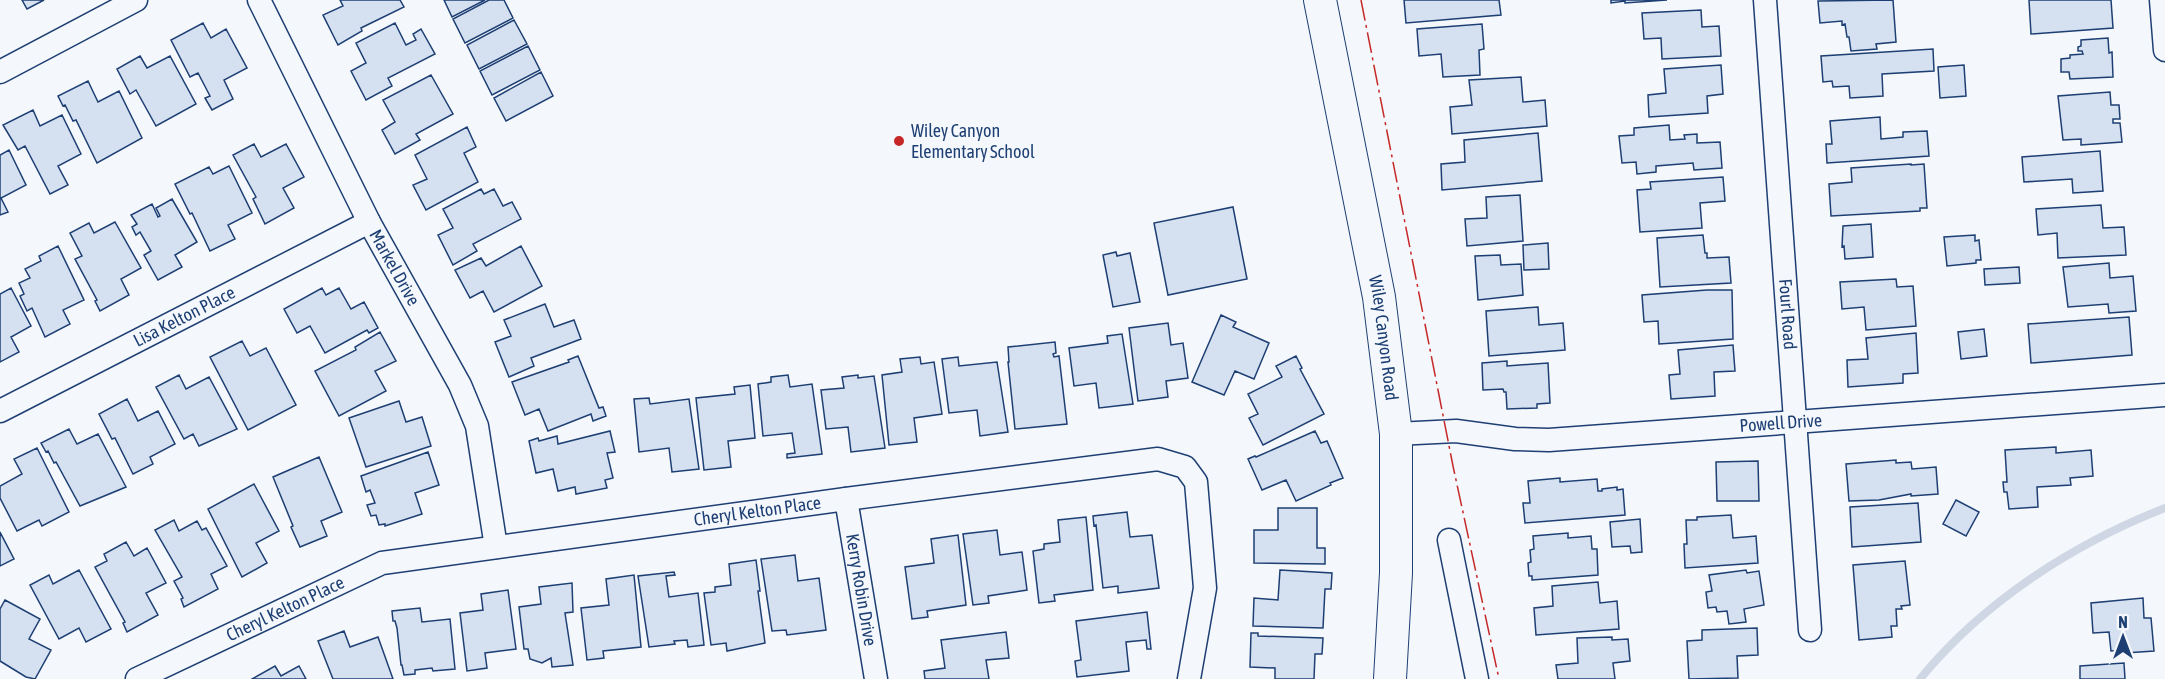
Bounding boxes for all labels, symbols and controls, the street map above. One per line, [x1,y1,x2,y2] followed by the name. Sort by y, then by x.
[911,120,1035,162] place label: Wiley Canyon Elementary School
[892,134,906,148] marker: Wiley Canyon Elementary School
[365,226,424,309] street label: Markel Drive
[1365,273,1403,402] street label: Wiley Canyon Road
[1775,278,1801,350] street label: Fourl Road
[130,281,238,351] street label: Lisa Kelton Place
[1739,409,1823,436] street label: Powell Drive
[692,492,822,530] street label: Cheryl Kelton Place
[842,532,881,647] street label: Kerry Robin Drive
[223,571,347,645] street label: Cheryl Kelton Place
[2093,607,2153,667] north arrow
[2118,613,2128,631] text: N

